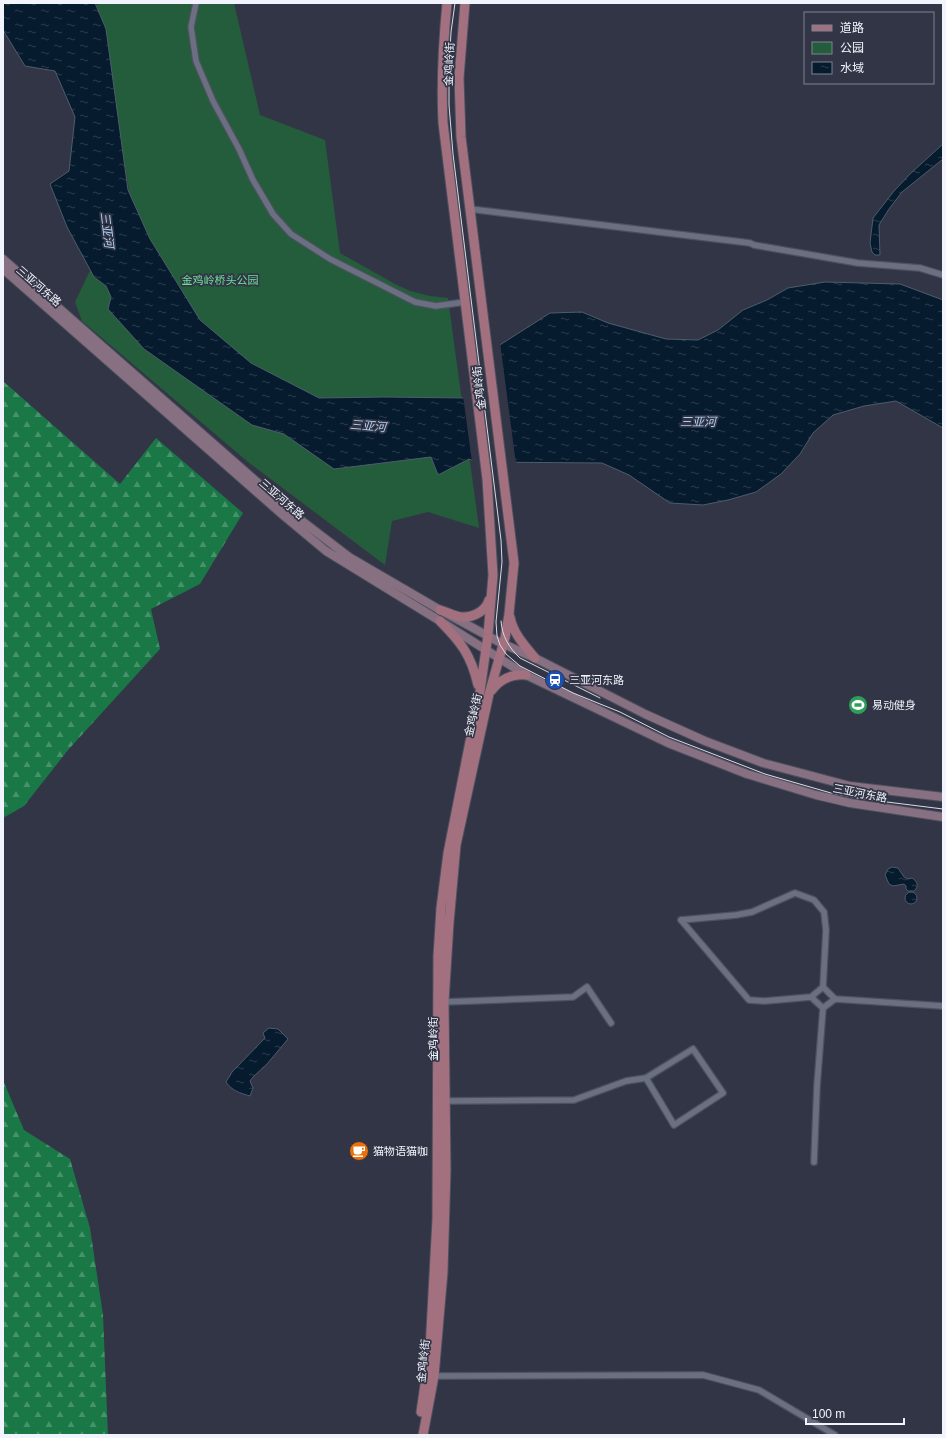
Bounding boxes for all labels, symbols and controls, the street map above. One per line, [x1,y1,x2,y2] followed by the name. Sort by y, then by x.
[804,12,934,84] legend
[840,21,864,35] text: 道路
[840,41,864,55] text: 公园
[442,42,456,86] street label: 金鸡岭街
[840,61,864,75] text: 水域
[98,211,116,251] water label: 三亚河
[14,263,64,309] street label: 三亚河东路
[182,274,259,286] park label: 金鸡岭桥头公园
[470,365,488,411] street label: 金鸡岭街
[680,415,718,429] water label: 三亚河
[349,417,389,435] water label: 三亚河
[257,476,307,522] street label: 三亚河东路
[544,669,566,691] station icon: 三亚河东路
[569,674,624,686] place label: 三亚河东路
[462,692,484,738] street label: 金鸡岭街
[847,694,869,716] sports icon: 易动健身
[872,699,916,711] place label: 易动健身
[832,782,888,804] street label: 三亚河东路
[427,1017,439,1061] street label: 金鸡岭街
[348,1140,370,1162] cafe icon: 猫物语猫咖
[373,1145,428,1157] place label: 猫物语猫咖
[415,1338,431,1384] street label: 金鸡岭街
[806,1400,904,1426] scale bar
[812,1407,845,1421] text: 100 m

